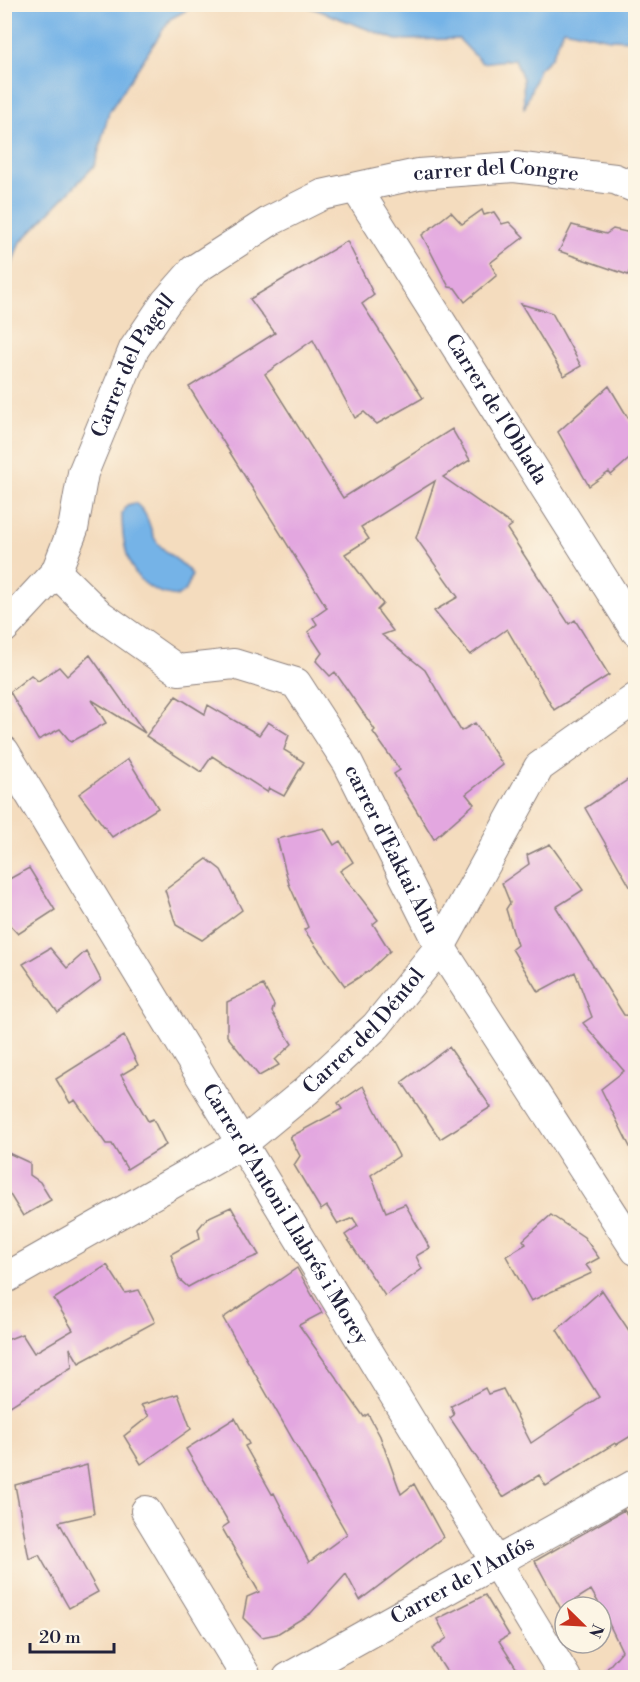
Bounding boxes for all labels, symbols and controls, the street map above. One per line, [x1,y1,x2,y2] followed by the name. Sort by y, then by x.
[412,154,580,188] street label: carrer del Congre
[86,288,180,442] street label: Carrer del Pagell
[439,329,553,490] street label: Carrer de l'Oblada
[338,760,444,939] street label: carrer d'Eaktai Ahn
[298,963,430,1100] street label: Carrer del Déntol
[196,1079,375,1351] street label: Carrer d'Antoni Llabrés i Morey
[386,1530,539,1631] street label: Carrer de l'Anfós
[553,1595,613,1655] north arrow
[30,1616,114,1654] scale bar
[584,1621,607,1641] text: N
[39,1626,81,1649] text: 20 m

